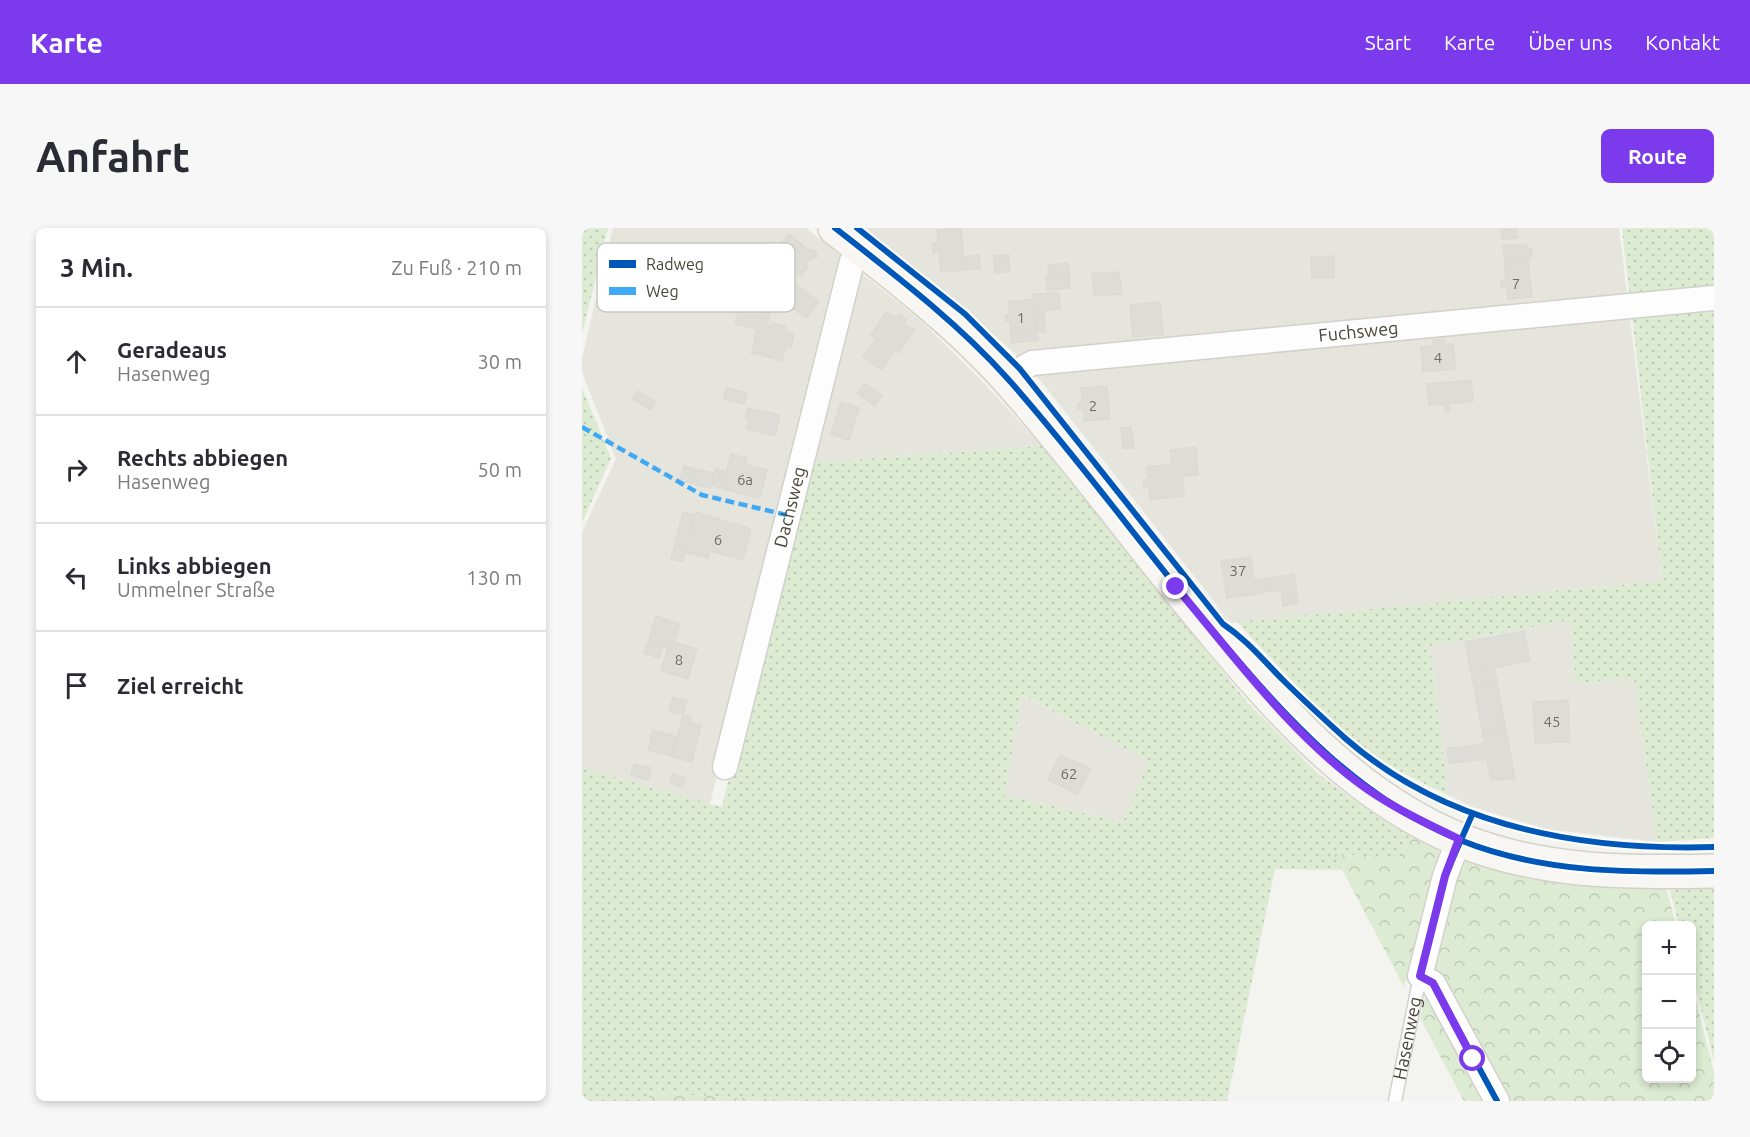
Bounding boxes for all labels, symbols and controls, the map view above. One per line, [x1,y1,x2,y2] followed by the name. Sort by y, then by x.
[30,27,103,58] text: Karte
[1365,30,1411,54] text: Start
[1444,30,1495,54] text: Karte
[1528,30,1612,54] text: Über uns
[1645,30,1720,54] text: Kontakt
[1601,129,1714,183] button: Route
[36,133,190,180] text: Anfahrt
[597,243,795,312] legend
[60,253,133,282] text: 3 Min.
[646,255,704,273] text: Radweg
[391,256,522,279] text: Zu Fuß · 210 m
[1512,275,1520,292] house number: 7
[646,282,679,300] text: Weg
[1017,309,1025,326] house number: 1
[1317,317,1399,345] street label: Fuchsweg
[117,337,227,362] text: Geradeaus
[60,345,93,378] icon: ahead
[1434,349,1442,366] house number: 4
[478,350,522,373] text: 30 m
[117,362,210,385] text: Hasenweg
[1089,397,1097,414] house number: 2
[117,445,288,470] text: Rechts abbiegen
[60,453,93,486] icon: right
[478,458,522,481] text: 50 m
[770,464,809,549] street label: Dachsweg
[117,470,210,493] text: Hasenweg
[737,471,753,488] house number: 6a
[714,531,722,548] house number: 6
[117,553,272,578] text: Links abbiegen
[60,561,93,594] icon: left
[1230,562,1246,579] house number: 37
[466,566,522,589] text: 130 m
[1162,573,1188,599] route end
[117,578,275,601] text: Ummelner Straße
[675,651,683,668] house number: 8
[60,669,93,702] icon: arrive
[117,673,244,698] text: Ziel erreicht
[1544,713,1560,730] house number: 45
[1061,765,1077,782] house number: 62
[1642,921,1696,1083] map controls
[1642,921,1696,975] button: +
[1642,975,1696,1029] button: −
[1389,995,1425,1081] street label: Hasenweg
[1642,1029,1696,1083] button: locate
[1459,1045,1485,1071] route start

